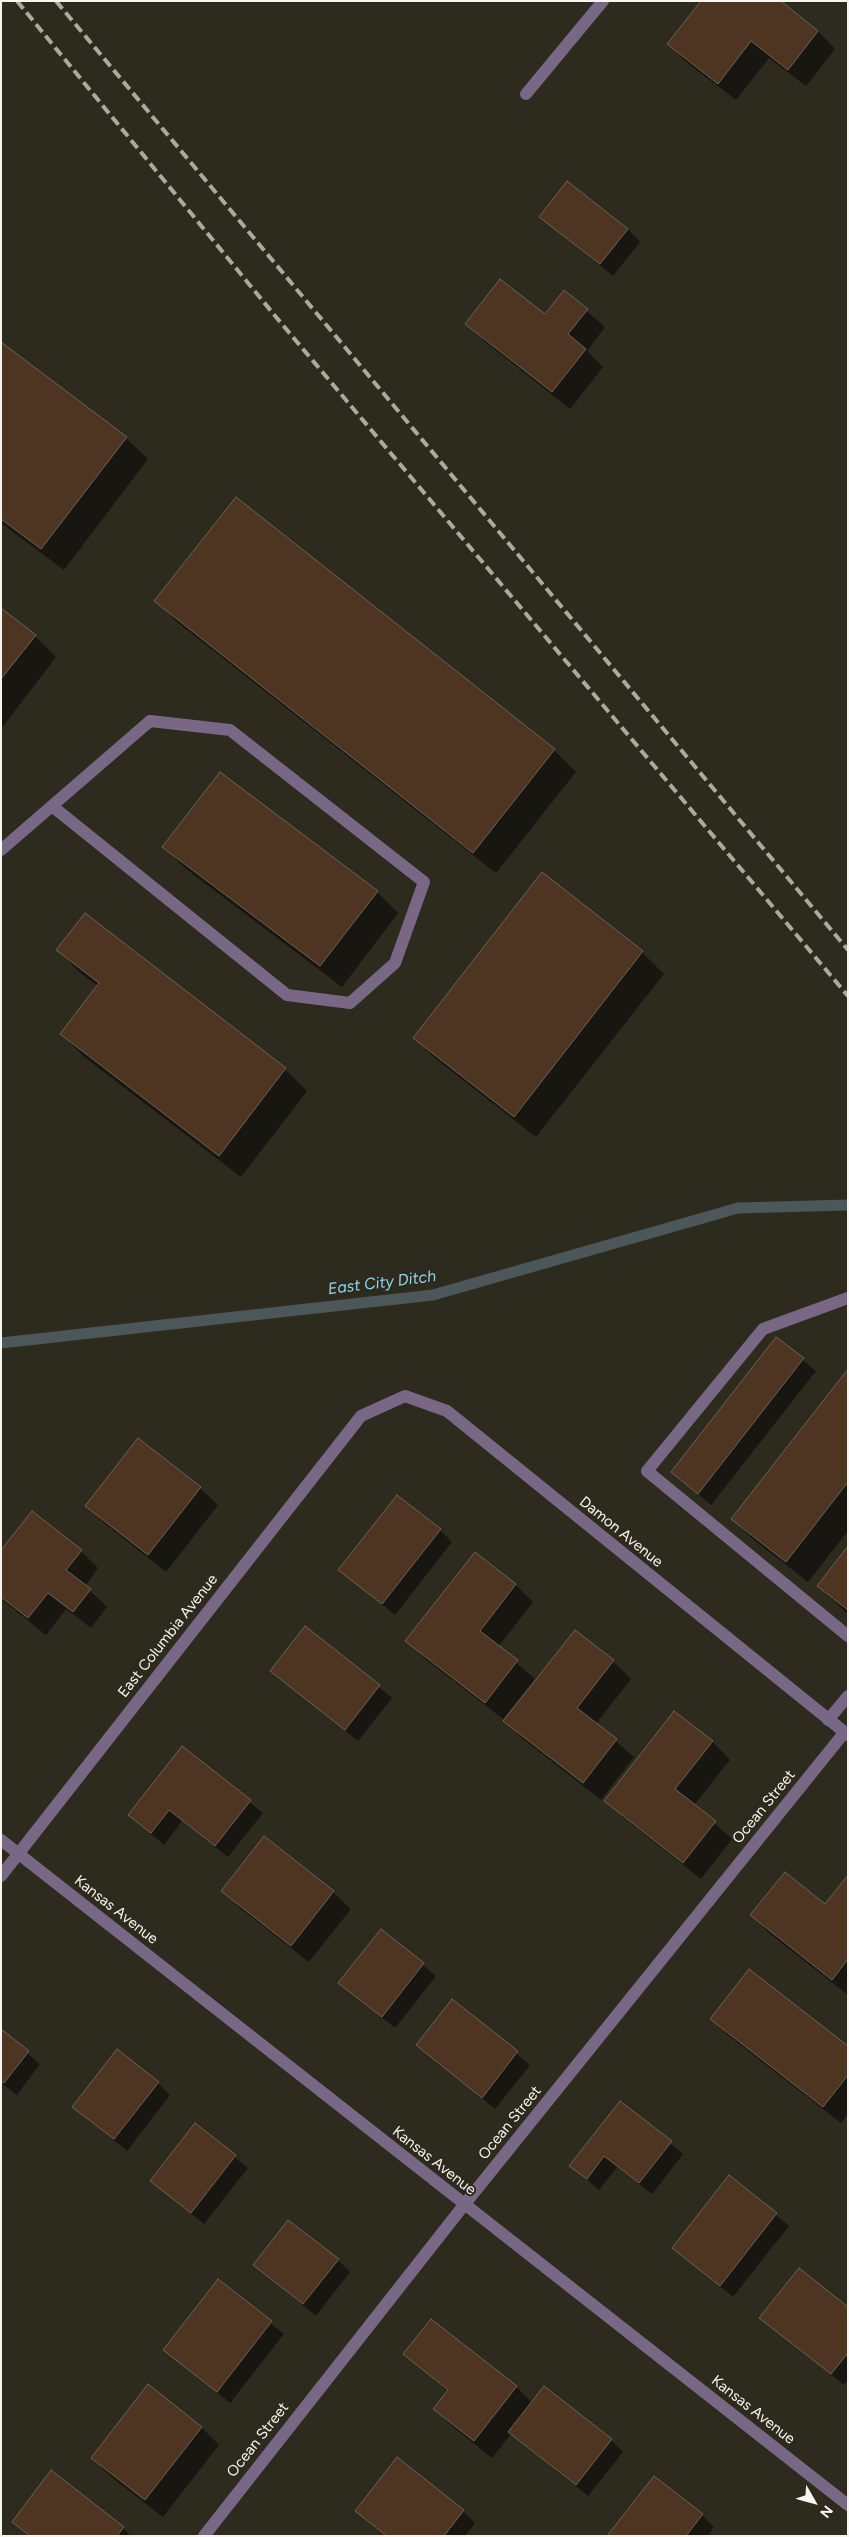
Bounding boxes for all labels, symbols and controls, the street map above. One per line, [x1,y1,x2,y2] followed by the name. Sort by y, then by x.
[327,1267,437,1299] water label: East City Ditch
[576,1493,666,1571] street label: Damon Avenue
[114,1571,222,1701] street label: East Columbia Avenue
[729,1766,799,1848] street label: Ocean Street
[71,1872,161,1948] street label: Kansas Avenue
[475,2082,545,2164] street label: Ocean Street
[389,2123,479,2199] street label: Kansas Avenue
[708,2372,798,2448] street label: Kansas Avenue
[223,2399,293,2481] street label: Ocean Street
[789,2477,839,2527] north arrow
[816,2502,836,2521] text: N

